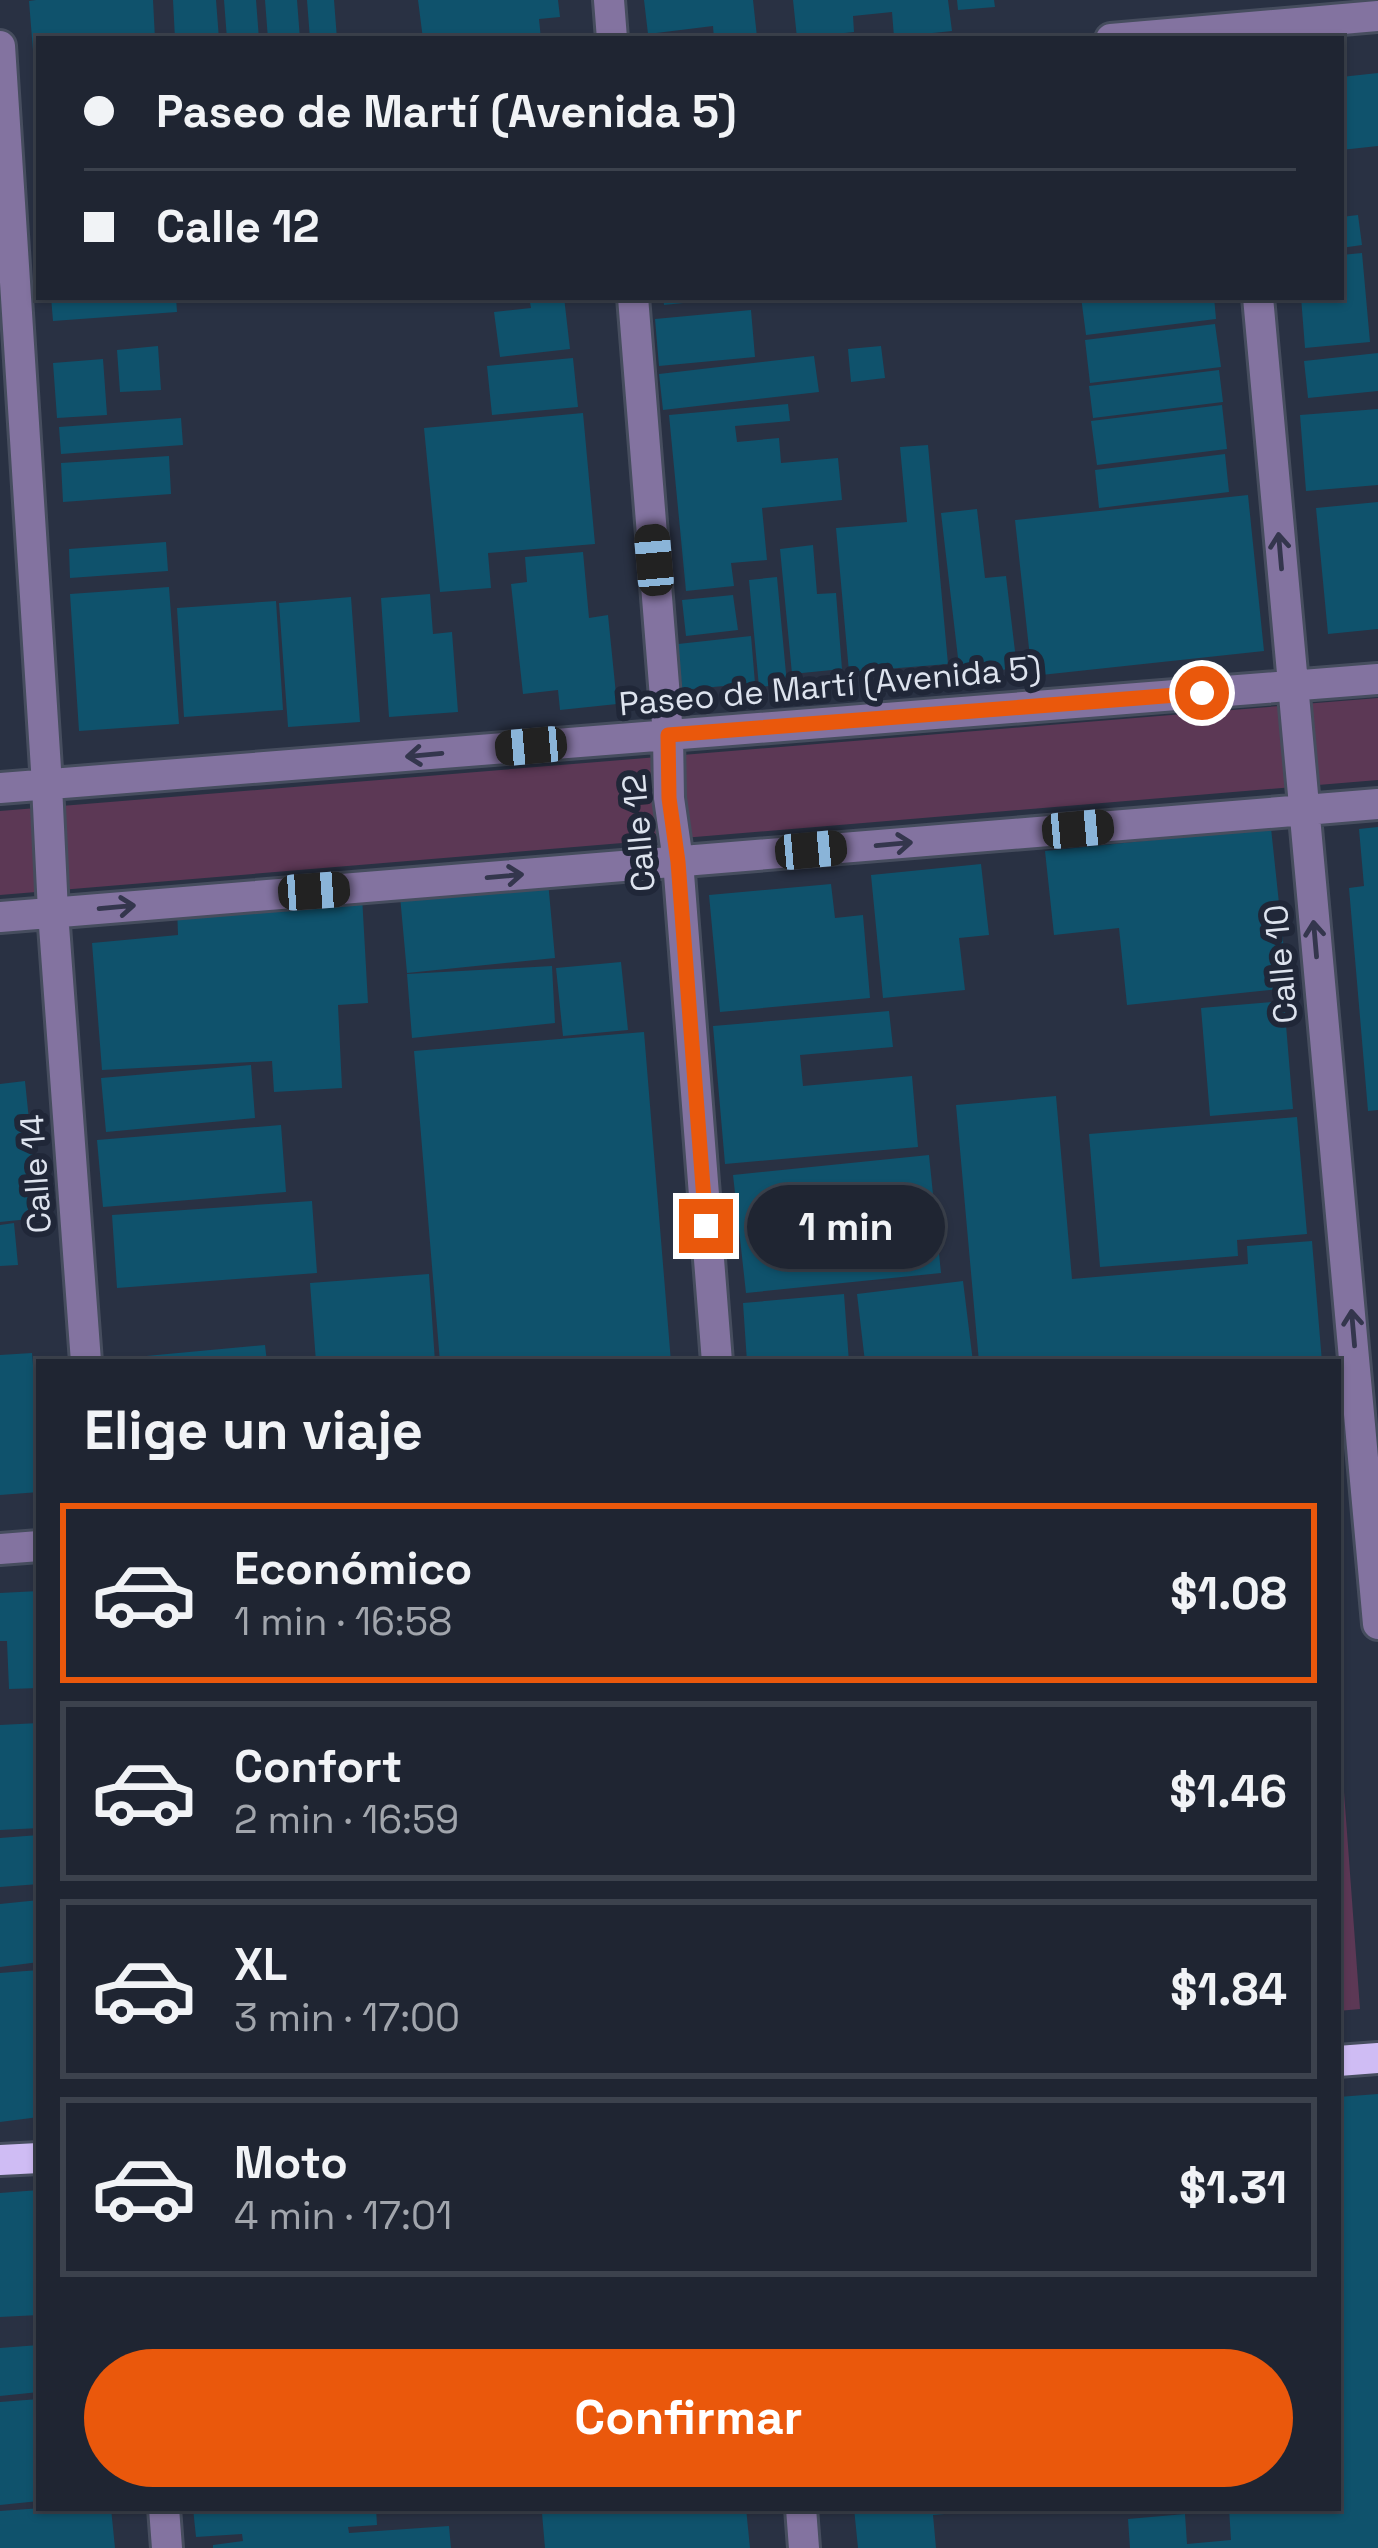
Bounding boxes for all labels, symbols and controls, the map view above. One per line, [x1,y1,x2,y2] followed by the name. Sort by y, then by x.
[156,83,737,140] text: Paseo de Martí (Avenida 5)
[156,198,319,255] text: Calle 12
[633,523,675,597] car
[1268,532,1291,571] one-way arrow
[617,647,1043,725] street label: Paseo de Martí (Avenida 5)
[1175,666,1229,720] route start
[494,725,568,767] car
[405,744,444,767] one-way arrow
[613,772,665,894] street label: Calle 12
[1041,808,1115,850] car
[774,829,848,871] car
[874,832,913,855] one-way arrow
[485,864,524,887] one-way arrow
[277,871,351,911] car
[97,895,136,918] one-way arrow
[1255,903,1307,1025] street label: Calle 10
[1303,920,1326,959] one-way arrow
[11,1113,61,1235] street label: Calle 14
[748,1184,946,1268] callout: 1 min
[679,1199,733,1253] route end
[798,1202,894,1251] text: 1 min
[1341,1309,1364,1348] one-way arrow
[84,1396,423,1465] text: Elige un viaje
[90,1539,198,1647] icon: car
[234,1540,472,1597] text: Económico
[1170,1565,1287,1622] text: $1.08
[234,1597,452,1646] text: 1 min · 16:58
[90,1737,198,1845] icon: car
[234,1738,402,1795] text: Confort
[1170,1763,1287,1820] text: $1.46
[234,1795,459,1844] text: 2 min · 16:59
[90,1935,198,2043] icon: car
[234,1936,287,1993] text: XL
[1170,1961,1287,2018] text: $1.84
[234,1993,460,2042] text: 3 min · 17:00
[90,2133,198,2241] icon: car
[234,2134,348,2191] text: Moto
[1179,2159,1287,2216] text: $1.31
[234,2191,452,2240] text: 4 min · 17:01
[84,2349,1293,2487] button: Confirmar

